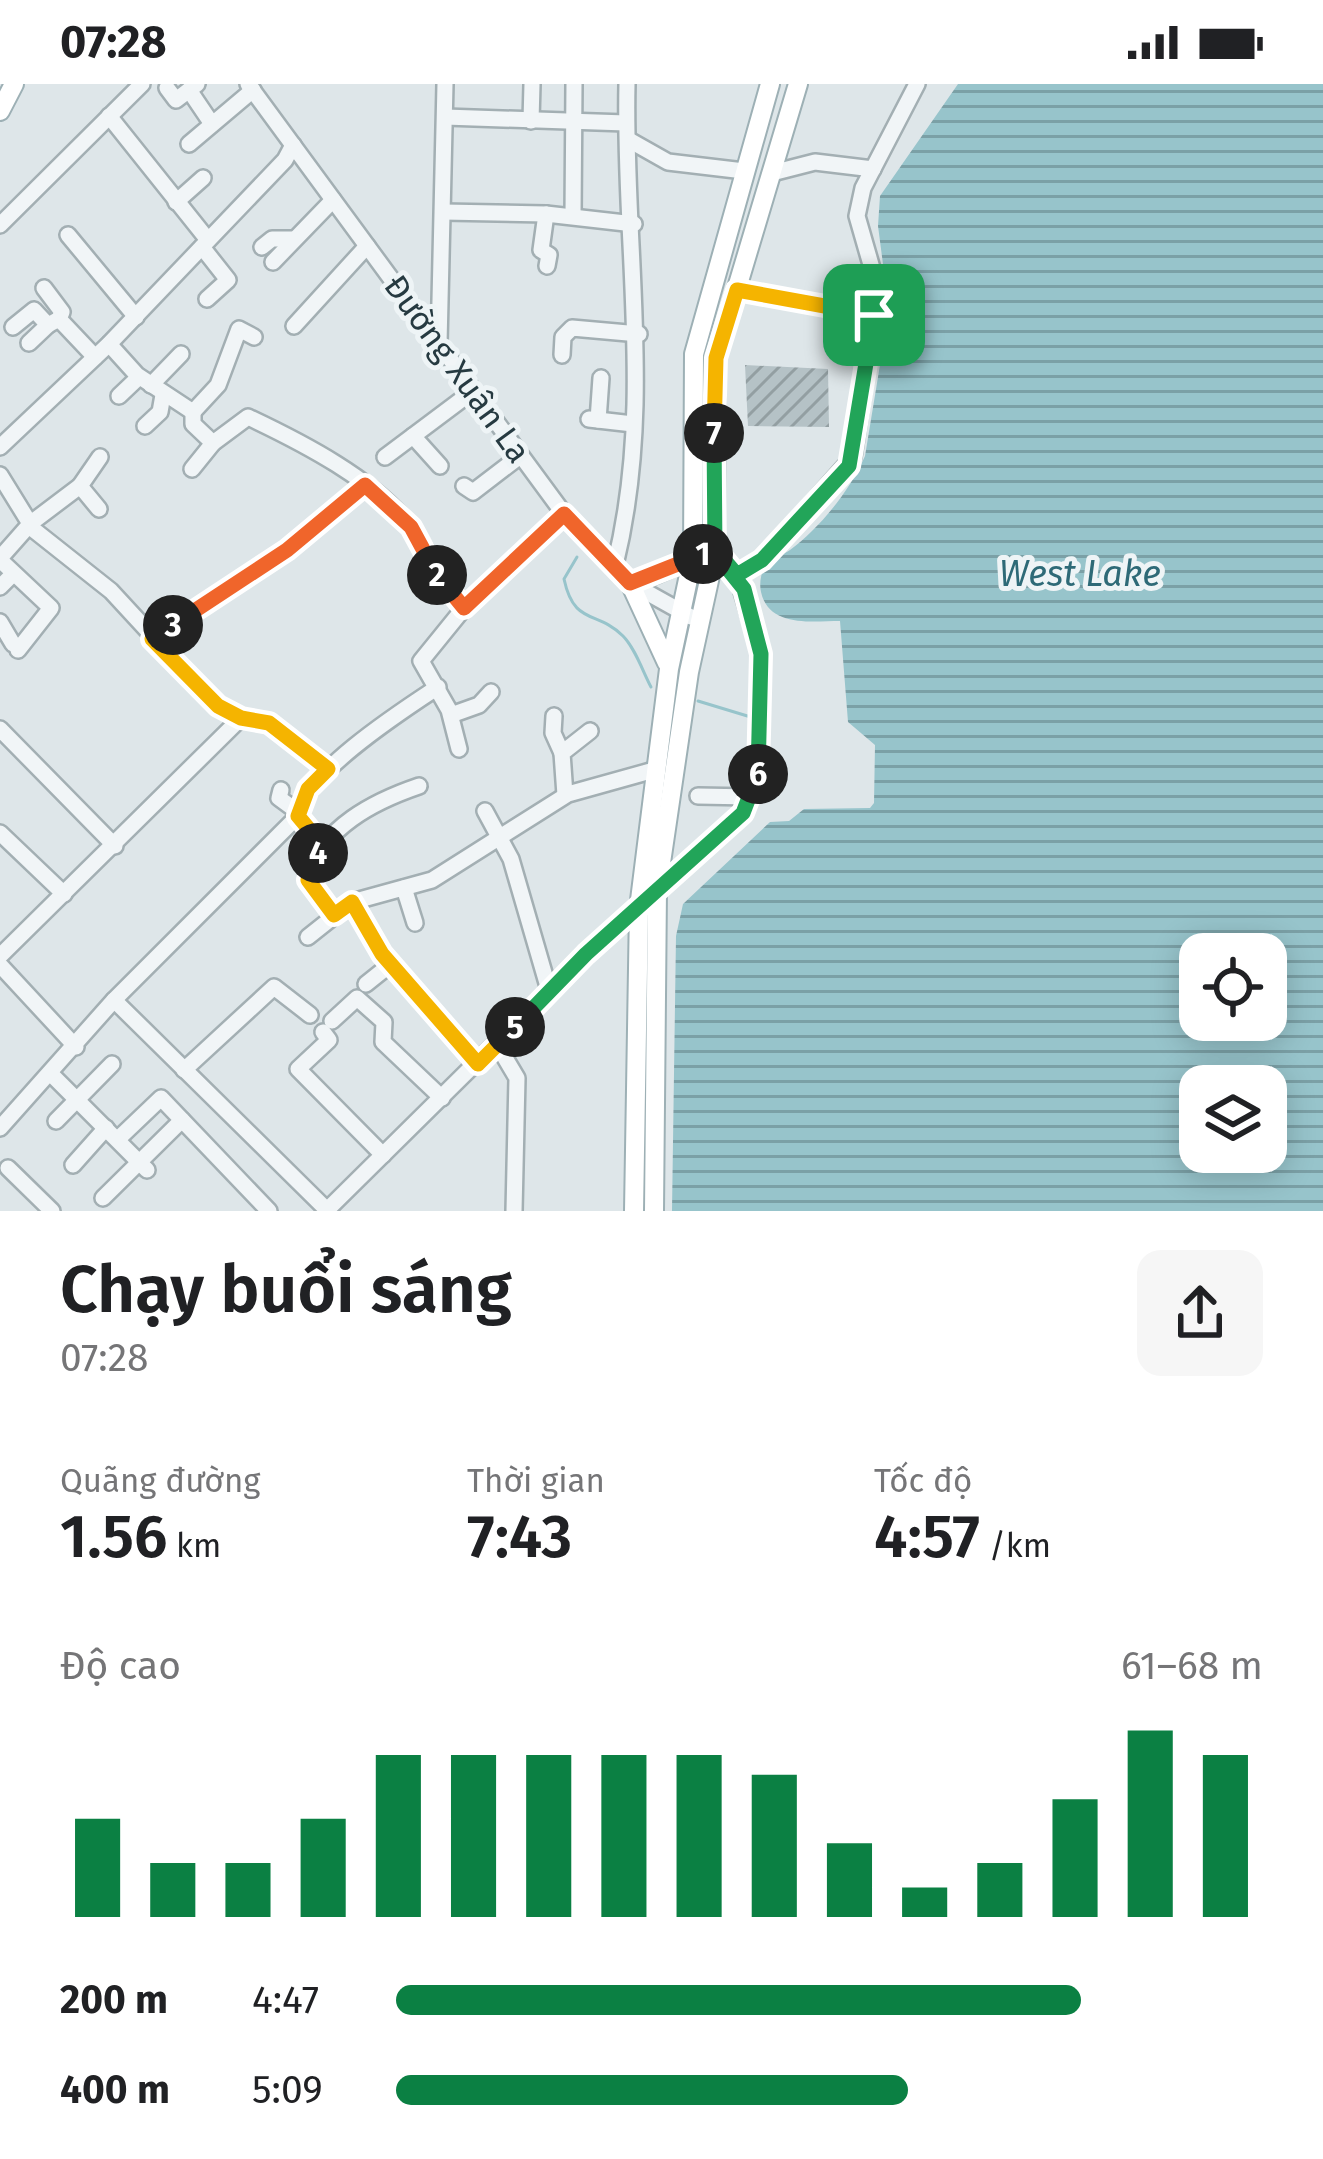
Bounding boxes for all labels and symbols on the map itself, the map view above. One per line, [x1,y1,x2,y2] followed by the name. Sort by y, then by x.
[823,264,925,366] pin
[375,267,539,471] street label: Đường Xuân La
[684,403,744,463] pin: 7
[673,524,733,584] pin: 1
[407,545,467,605] pin: 2
[999,552,1161,596] water label: West Lake
[143,595,203,655] pin: 3
[728,744,788,804] pin: 6
[288,823,348,883] pin: 4
[485,997,545,1057] pin: 5

